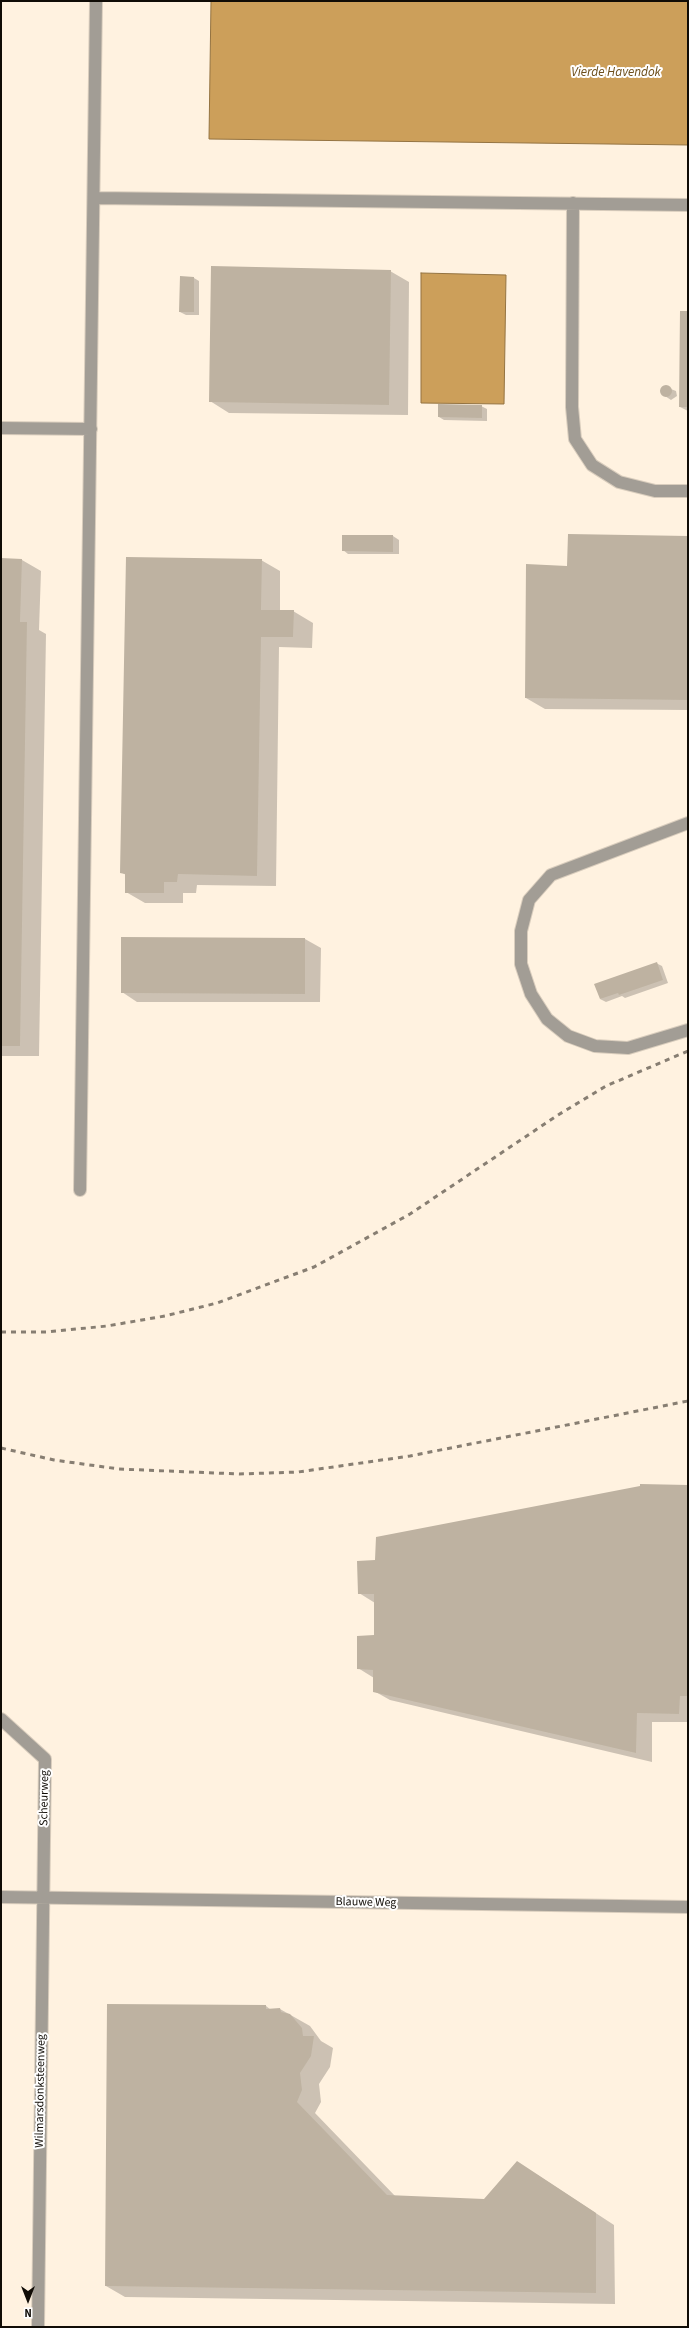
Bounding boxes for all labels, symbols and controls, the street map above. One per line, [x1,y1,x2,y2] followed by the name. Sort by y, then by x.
[571,65,661,81] water label: Vierde Havendok
[37,1770,53,1826] street label: Scheurweg
[335,1895,397,1911] street label: Blauwe Weg
[33,2034,49,2148] street label: Wilmarsdonksteenweg
[8,2280,48,2320] north arrow
[24,2305,32,2320] text: N

